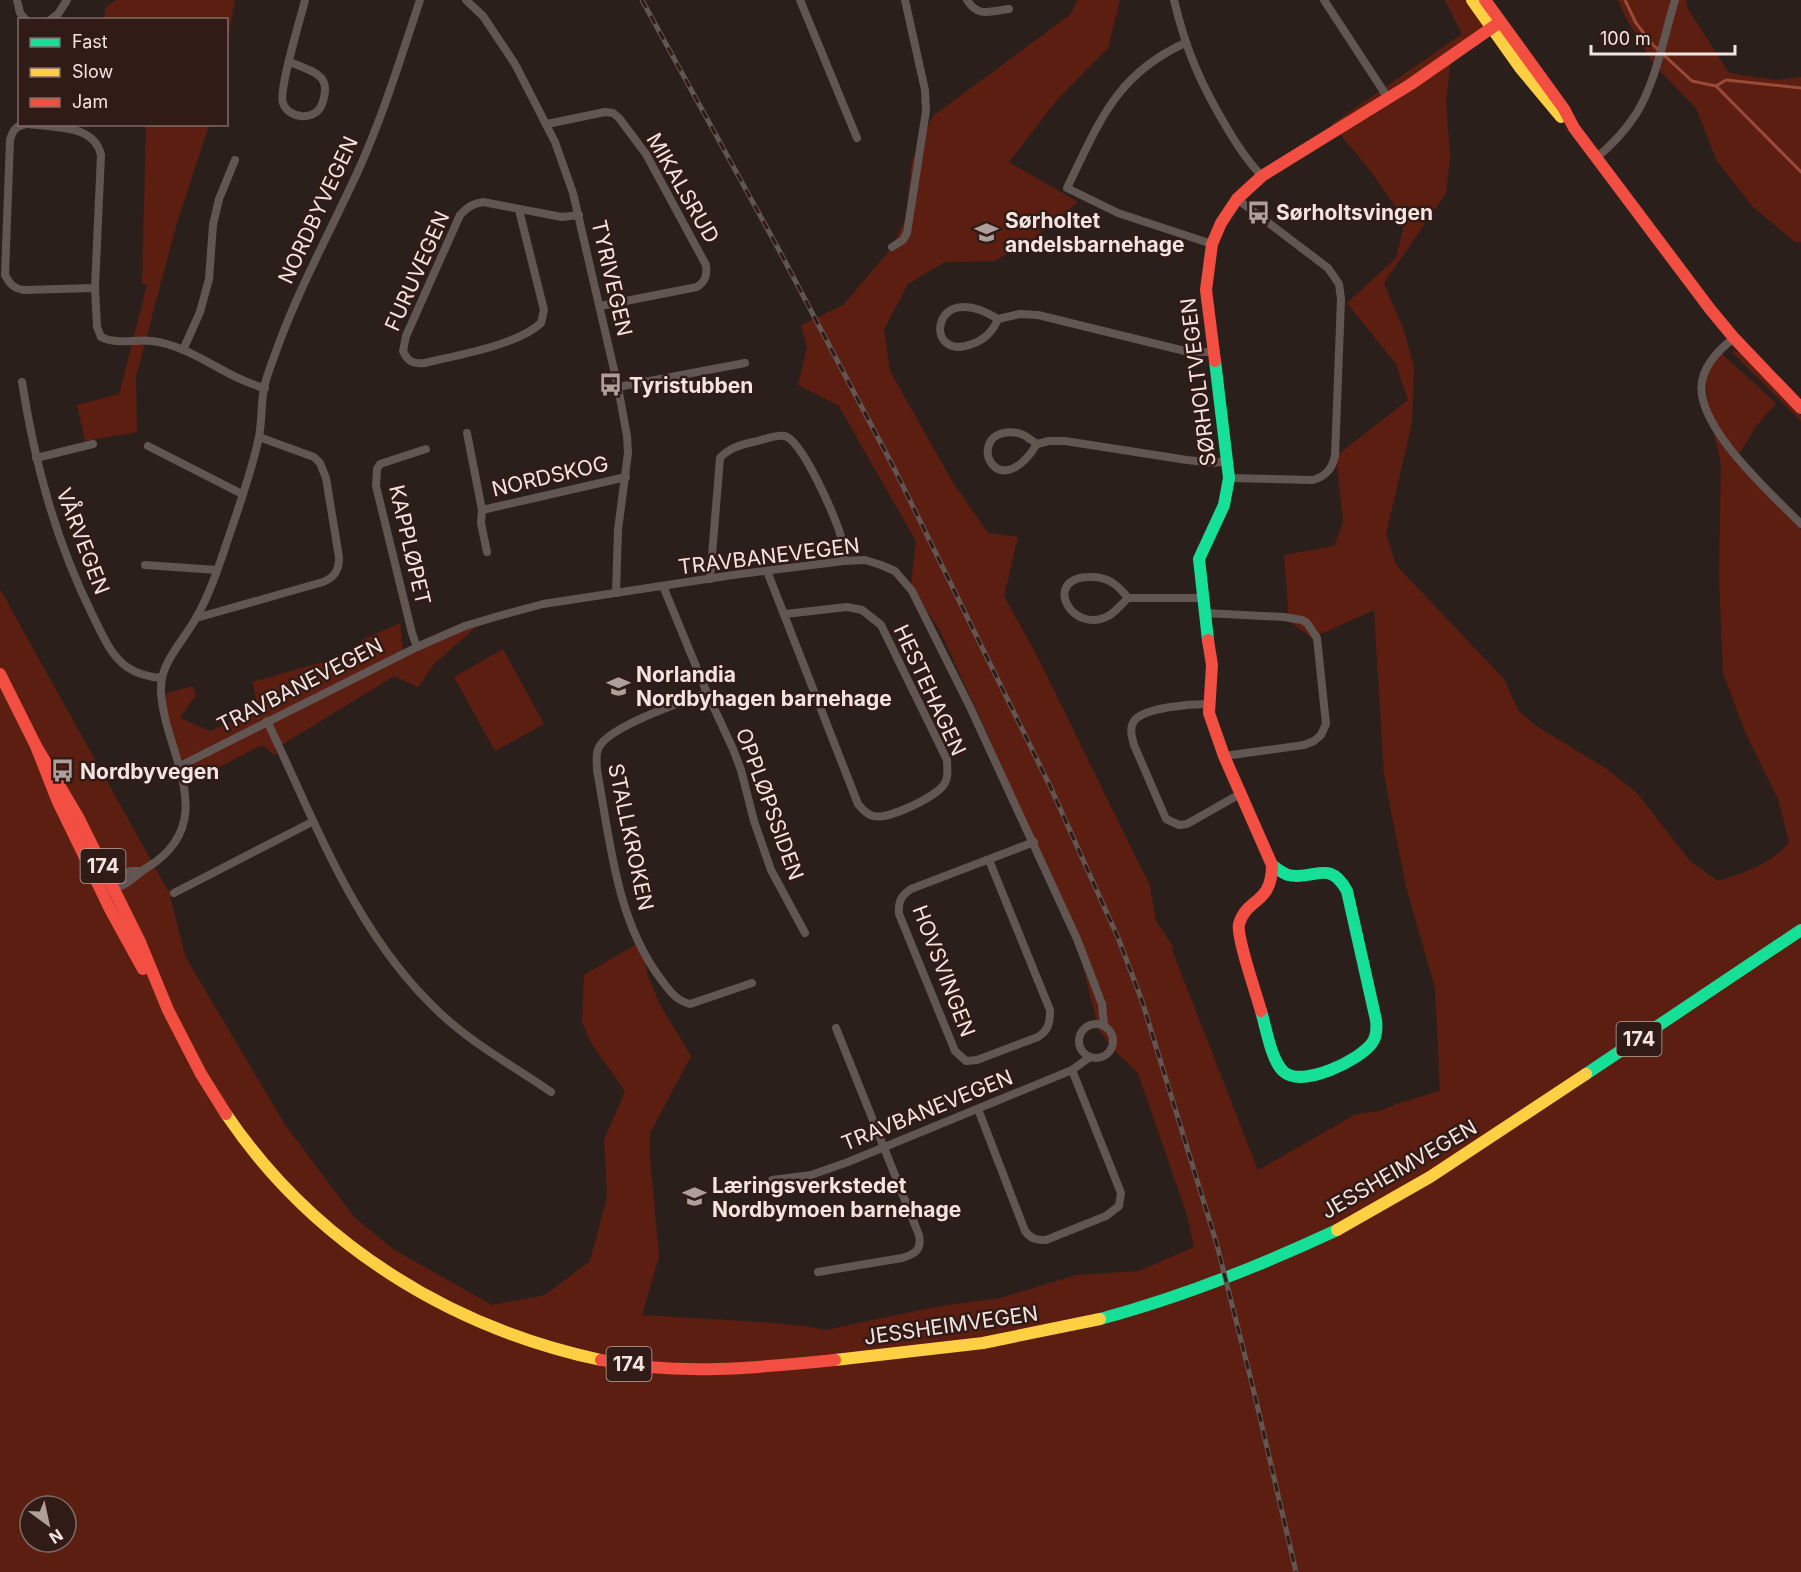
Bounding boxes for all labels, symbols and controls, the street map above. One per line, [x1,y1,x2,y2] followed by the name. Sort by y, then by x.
[18,18,228,126] legend
[1591,18,1735,56] scale bar
[1600,28,1651,49] text: 100 m
[72,31,108,52] text: Fast
[72,61,113,82] text: Slow
[72,91,108,112] text: Jam
[641,129,725,247] street label: MIKALSRUD
[273,132,363,288] street label: NORDBYVEGEN
[1245,199,1271,225] bus stop icon: Sørholtsvingen
[1276,200,1433,225] place label: Sørholtsvingen
[379,207,455,335] street label: FURUVEGEN
[1005,208,1184,257] place label: Sørholtet andelsbarnehage
[586,217,638,339] street label: TYRIVEGEN
[974,219,1000,245] school or university icon: Sørholtet andelsbarnehage
[1175,296,1221,468] street label: SØRHOLTVEGEN
[598,372,624,398] bus stop icon: Tyristubben
[629,373,753,398] place label: Tyristubben
[489,450,611,502] street label: NORDSKOG
[384,483,436,607] street label: KAPPLØPET
[51,484,117,598] street label: VÅRVEGEN
[677,532,861,580] street label: TRAVBANEVEGEN
[889,621,971,759] street label: HESTEHAGEN
[213,632,387,738] street label: TRAVBANEVEGEN
[636,662,892,711] place label: Norlandia Nordbyhagen barnehage
[605,673,631,699] school or university icon: Norlandia Nordbyhagen barnehage
[731,725,809,883] street label: OPPLØPSSIDEN
[49,758,75,784] bus stop icon: Nordbyvegen
[80,759,219,784] place label: Nordbyvegen
[603,761,659,913] street label: STALLKROKEN
[80,849,126,883] road number: 174
[907,902,981,1040] street label: HOVSVINGEN
[1616,1022,1662,1056] road number: 174
[838,1064,1016,1156] street label: TRAVBANEVEGEN
[1317,1114,1481,1224] street label: JESSHEIMVEGEN
[712,1173,961,1222] place label: Læringsverkstedet Nordbymoen barnehage
[681,1184,707,1210] school or university icon: Læringsverkstedet Nordbymoen barnehage
[862,1300,1040,1350] street label: JESSHEIMVEGEN
[606,1347,652,1381] road number: 174
[18,1494,78,1554] north arrow
[46,1525,67,1548] text: N

